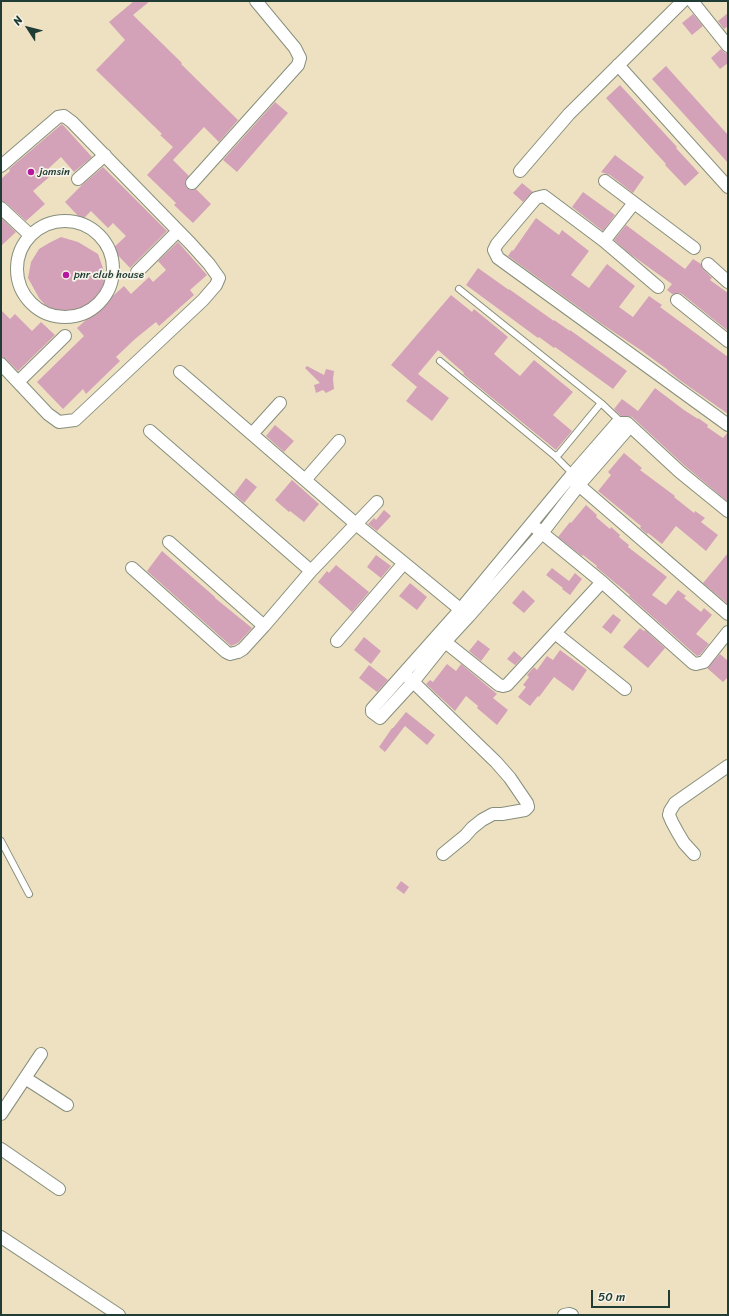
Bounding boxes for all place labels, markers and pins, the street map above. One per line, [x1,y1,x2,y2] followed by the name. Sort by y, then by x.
[39,165,70,179] place label: jamsin
[26,167,36,177] marker: jamsin
[74,268,144,282] place label: pnr club house
[61,270,71,280] marker: pnr club house

